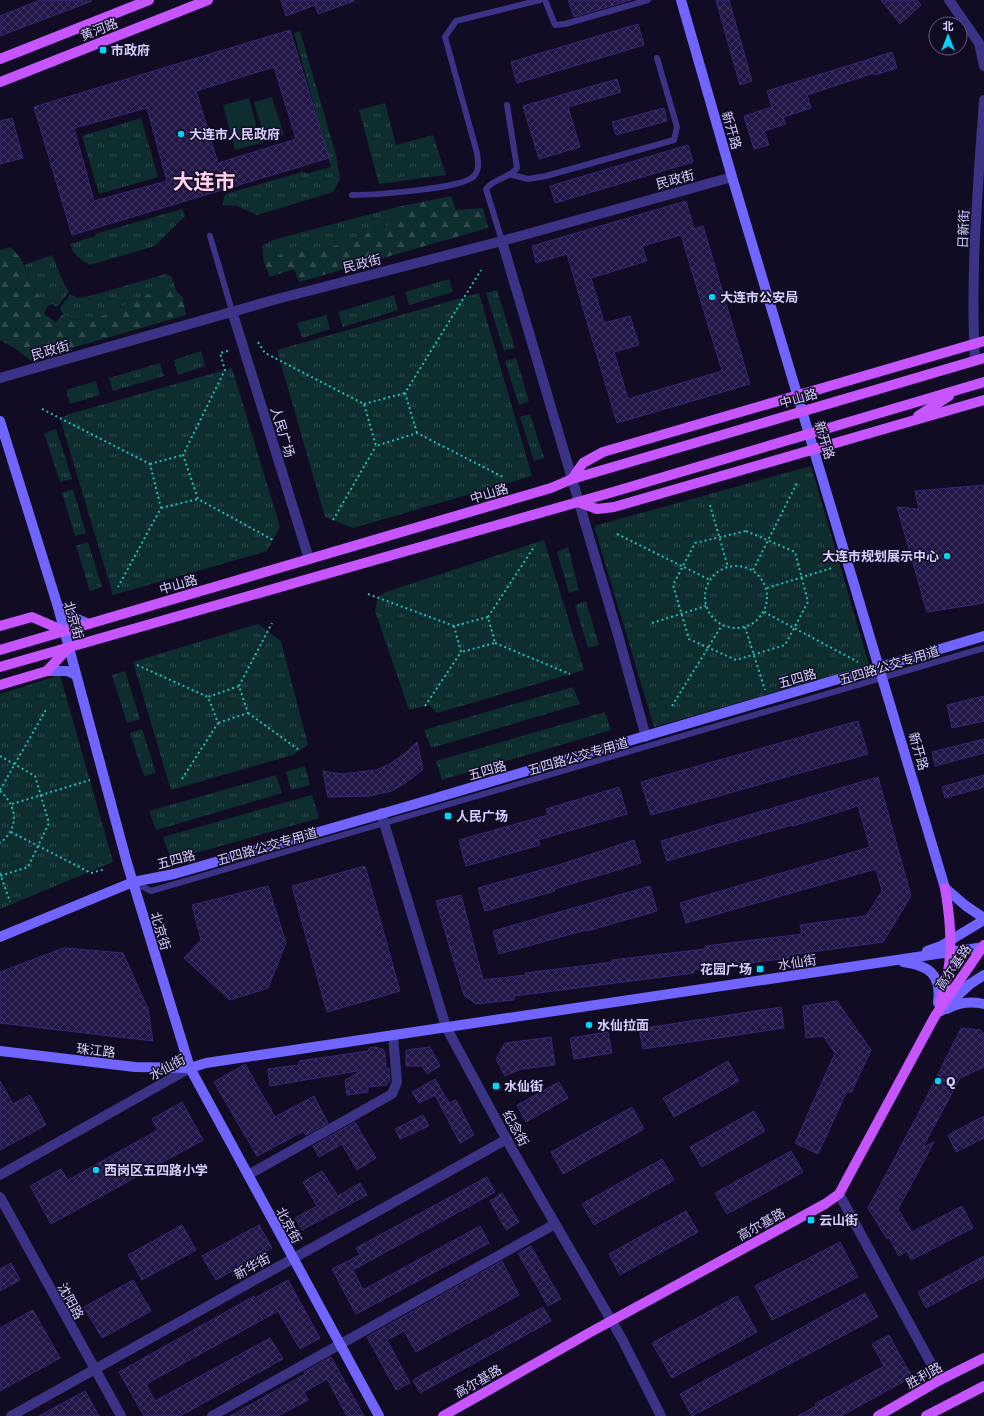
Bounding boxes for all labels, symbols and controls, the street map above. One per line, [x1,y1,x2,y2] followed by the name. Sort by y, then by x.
[78,15,120,43] street label: 黄河路
[928,16,968,56] north arrow
[943,20,954,33] text: 北
[111,43,150,58] place label: 市政府
[98,45,108,55] marker: 市政府
[719,109,744,151] street label: 新开路
[189,127,280,142] place label: 大连市人民政府
[176,129,186,139] marker: 大连市人民政府
[654,167,696,192] street label: 民政街
[173,169,236,194] district label: 大连市
[955,209,972,249] street label: 日新街
[341,251,383,275] street label: 民政街
[720,290,798,305] place label: 大连市公安局
[707,292,717,302] marker: 大连市公安局
[29,338,71,363] street label: 民政街
[777,386,819,411] street label: 中山路
[268,405,297,459] street label: 人民广场
[812,419,837,461] street label: 新开路
[468,481,510,506] street label: 中山路
[822,549,939,564] place label: 大连市规划展示中心
[942,551,952,561] marker: 大连市规划展示中心
[157,572,199,597] street label: 中山路
[61,599,86,641] street label: 北京街
[837,643,941,688] street label: 五四路公交专用道
[776,666,818,691] street label: 五四路
[906,730,931,772] street label: 新开路
[526,735,630,778] street label: 五四路公交专用道
[466,758,508,783] street label: 五四路
[456,809,508,824] place label: 人民广场
[443,811,453,821] marker: 人民广场
[215,825,319,868] street label: 五四路公交专用道
[155,847,197,872] street label: 五四路
[148,910,173,952] street label: 北京街
[933,942,974,993] street label: 高尔基路
[777,952,818,973] street label: 水仙街
[700,962,752,977] place label: 花园广场
[755,964,765,974] marker: 花园广场
[597,1018,649,1033] place label: 水仙拉面
[584,1020,594,1030] marker: 水仙拉面
[76,1041,116,1060] street label: 珠江路
[146,1052,188,1083] street label: 水仙街
[946,1074,956,1089] place label: Q
[933,1076,943,1086] marker: Q
[504,1079,543,1094] place label: 水仙街
[491,1081,501,1091] marker: 水仙街
[500,1108,532,1149] street label: 纪念街
[104,1163,208,1178] place label: 西岗区五四路小学
[91,1165,101,1175] marker: 西岗区五四路小学
[273,1204,304,1246] street label: 北京街
[735,1205,788,1244] street label: 高尔基路
[819,1213,858,1228] place label: 云山街
[806,1215,816,1225] marker: 云山街
[232,1250,273,1282] street label: 新华街
[55,1281,87,1322] street label: 沈阳路
[904,1359,945,1391] street label: 胜利路
[452,1362,505,1401] street label: 高尔基路

